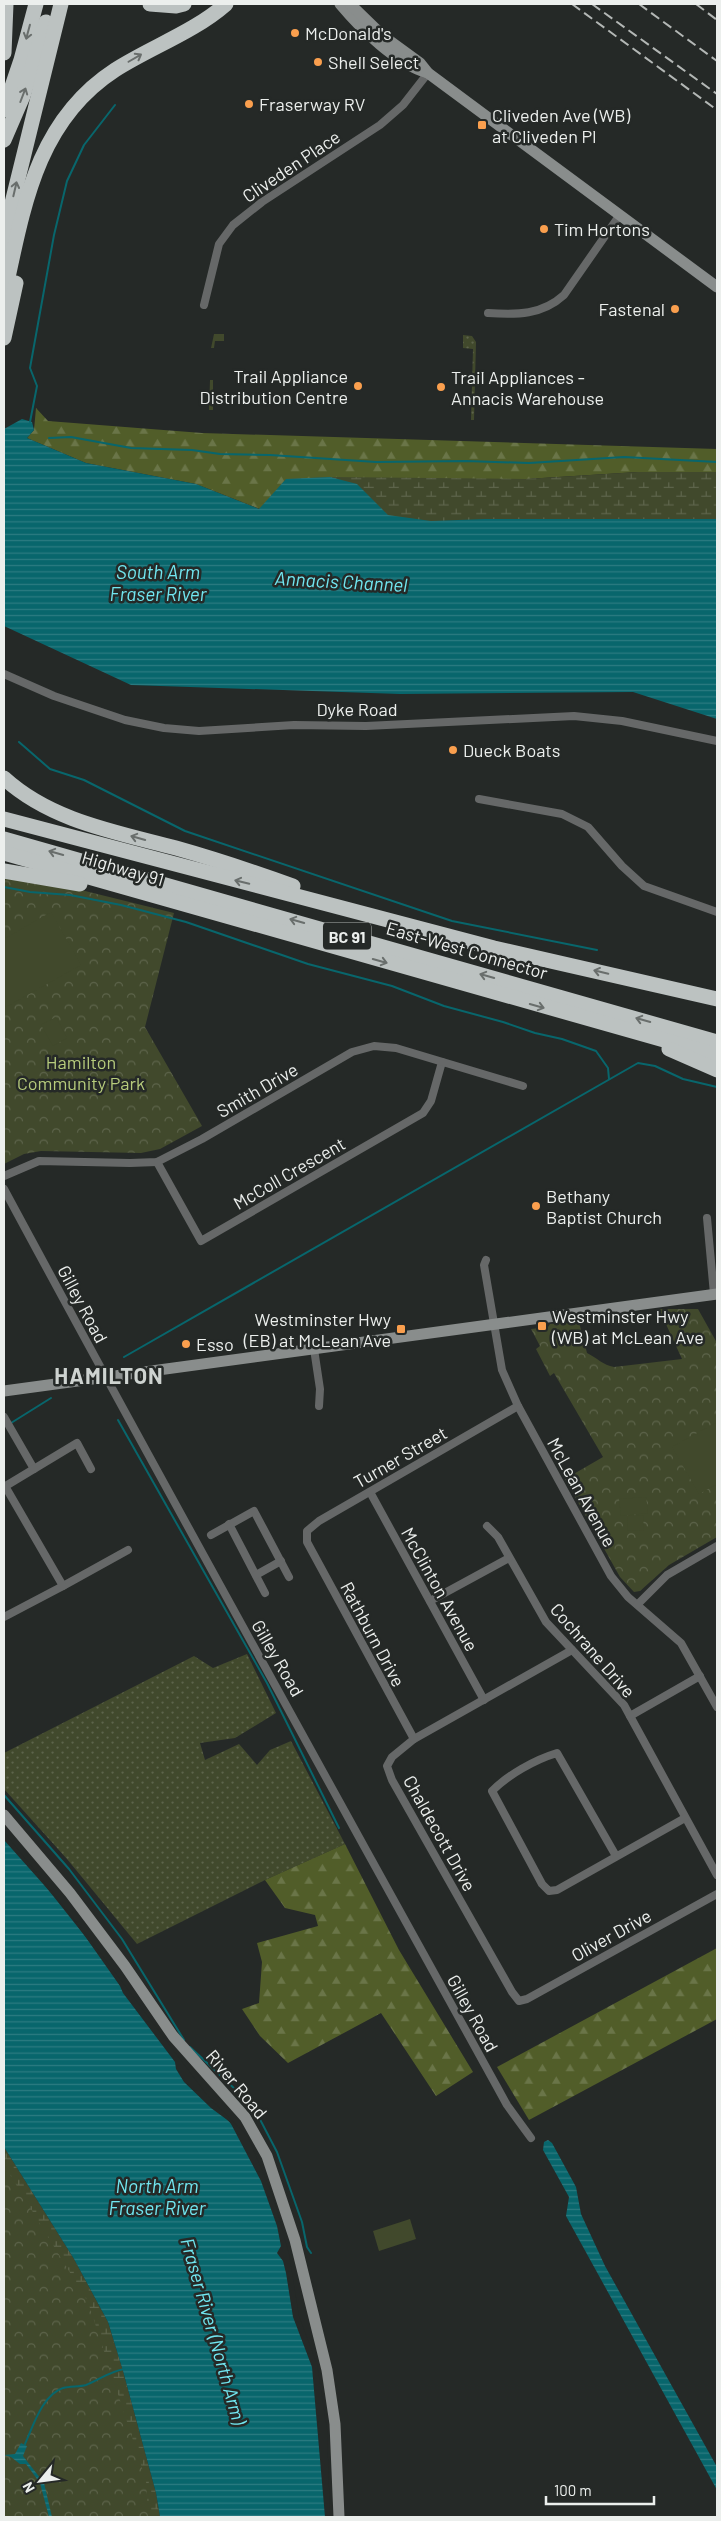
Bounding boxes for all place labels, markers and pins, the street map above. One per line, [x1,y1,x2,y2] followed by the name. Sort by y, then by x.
[305,22,392,44] place label: McDonald's
[289,27,301,39] marker: McDonald's
[328,51,419,73] place label: Shell Select
[312,56,324,68] marker: Shell Select
[259,93,366,115] place label: Fraserway RV
[243,98,255,110] marker: Fraserway RV
[492,104,631,147] place label: Cliveden Ave (WB) at Cliveden Pl
[476,119,488,131] marker: Cliveden Ave (WB) at Cliveden Pl
[554,218,650,240] place label: Tim Hortons
[538,223,550,235] marker: Tim Hortons
[599,298,665,320] place label: Fastenal
[669,303,681,315] marker: Fastenal
[199,365,348,408] place label: Trail Appliance Distribution Centre
[451,366,604,409] place label: Trail Appliances - Annacis Warehouse
[352,380,364,392] marker: Trail Appliance Distribution Centre
[435,381,447,393] marker: Trail Appliances - Annacis Warehouse
[463,739,561,761] place label: Dueck Boats
[447,744,459,756] marker: Dueck Boats
[546,1185,662,1228] place label: Bethany Baptist Church
[530,1200,542,1212] marker: Bethany Baptist Church
[551,1305,704,1348] place label: Westminster Hwy (WB) at McLean Ave
[243,1308,391,1351] place label: Westminster Hwy (EB) at McLean Ave
[536,1320,548,1332] marker: Westminster Hwy (WB) at McLean Ave
[395,1323,407,1335] marker: Westminster Hwy (EB) at McLean Ave
[196,1333,234,1355] place label: Esso
[180,1338,192,1350] marker: Esso

